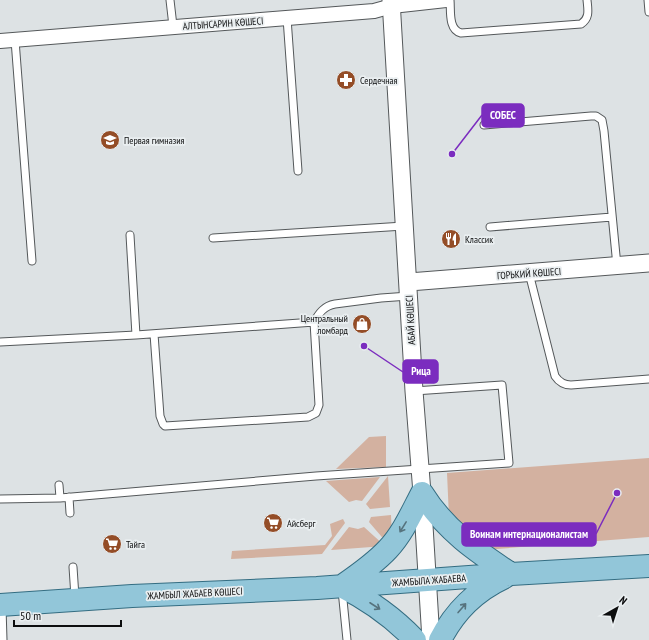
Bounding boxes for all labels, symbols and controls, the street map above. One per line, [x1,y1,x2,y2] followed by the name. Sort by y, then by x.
[182,14,264,33] street label: АЛТЫНСАРИН КӨШЕСІ
[335,69,357,91] pharmacy icon: Сердечная
[360,74,398,87] place label: Сердечная
[482,104,524,127] callout: СОБЕС
[490,108,516,122] text: СОБЕС
[99,129,121,151] school or university icon: Первая гимназия
[124,134,185,147] place label: Первая гимназия
[440,228,462,250] restaurant icon: Классик
[465,233,493,246] place label: Классик
[497,265,562,282] street label: ГОРЬКИЙ КӨШЕСІ
[403,295,418,345] street label: АБАЙ КӨШЕСІ
[301,312,349,337] place label: Центральный ломбард
[351,313,373,335] shop icon: Центральный ломбард
[403,360,438,383] callout: Рица
[411,364,431,378] text: Рица
[262,512,284,534] supermarket icon: Айсберг
[287,517,315,530] place label: Айсберг
[399,521,407,533] one-way arrow
[462,523,596,546] callout: Воинам интернационалистам
[470,527,588,541] text: Воинам интернационалистам
[101,533,123,555] supermarket icon: Тайга
[126,538,145,551] place label: Тайга
[391,571,467,590] street label: ЖАМБЫЛА ЖАБАЕВА
[146,585,243,603] street label: ЖАМБЫЛ ЖАБАЕВ КӨШЕСІ
[597,588,637,628] north arrow
[617,593,630,608] text: N
[14,602,121,628] scale bar
[369,602,381,610] one-way arrow
[457,602,466,613] one-way arrow
[20,608,41,623] text: 50 m

